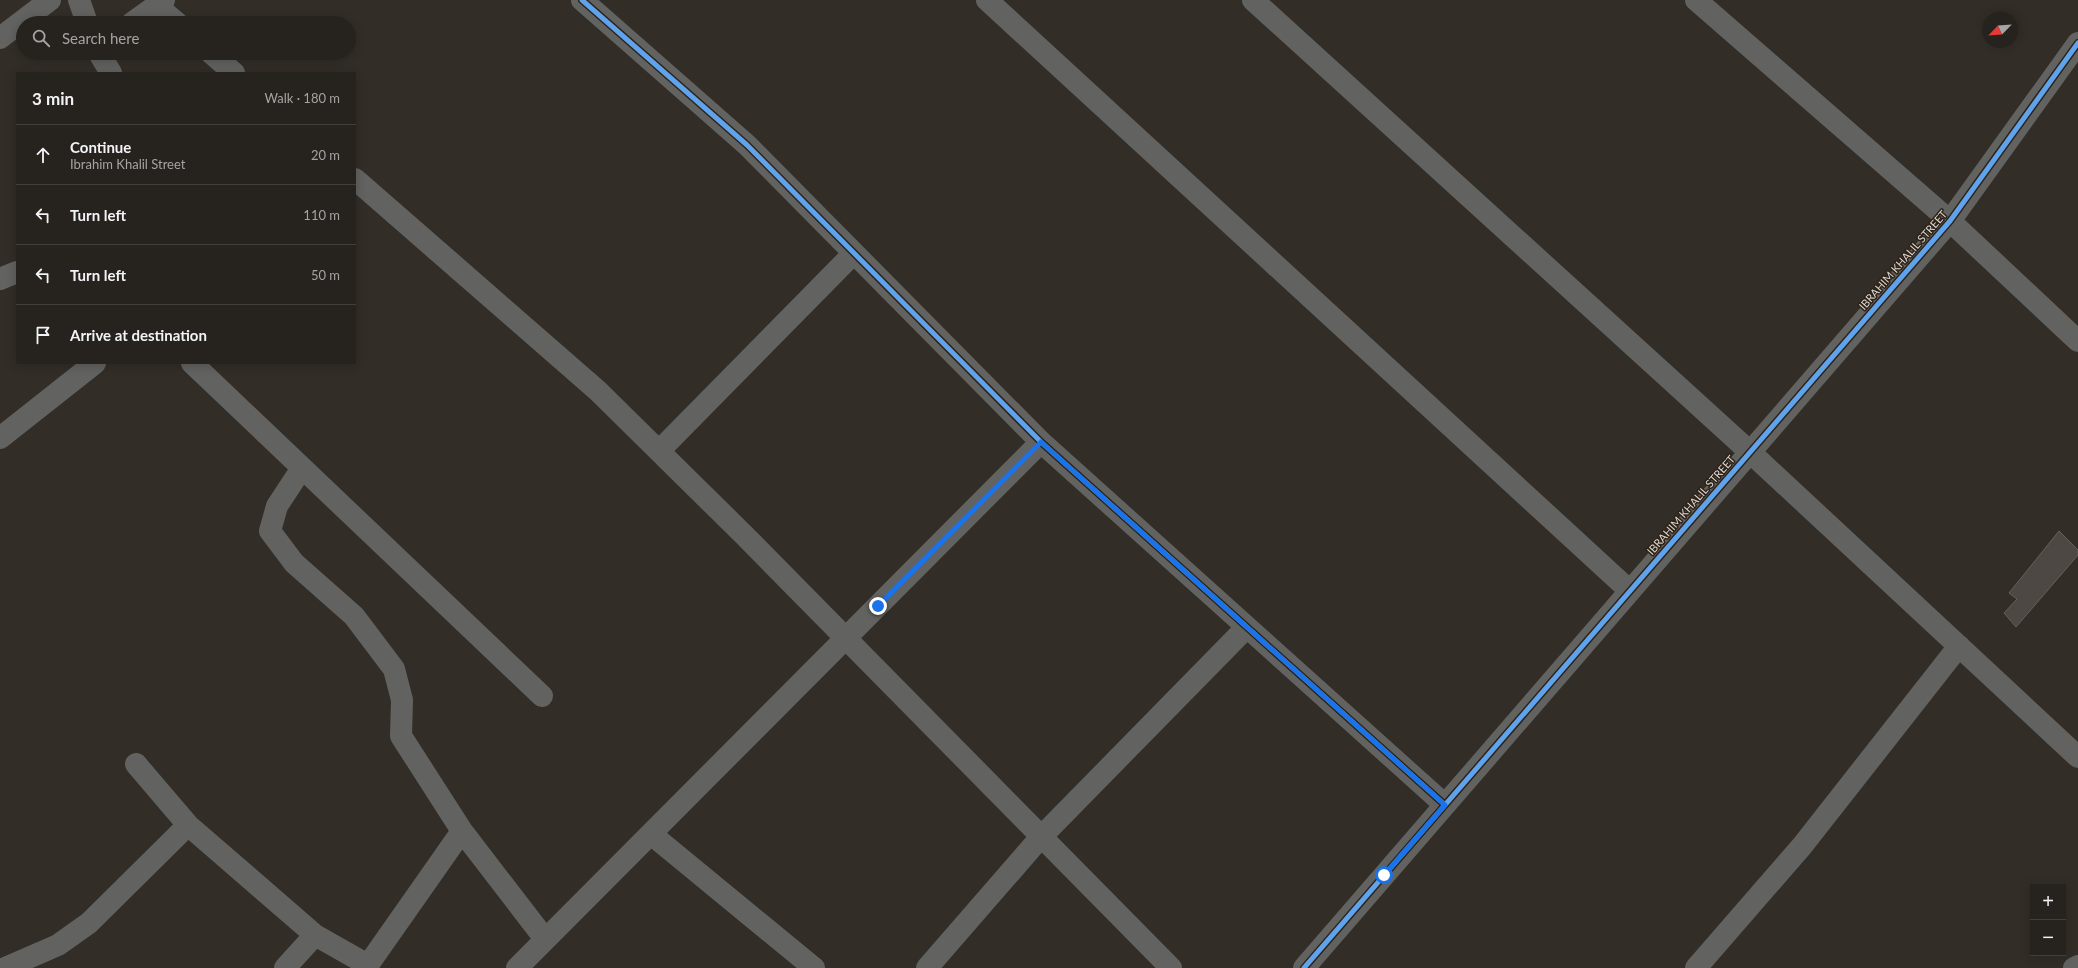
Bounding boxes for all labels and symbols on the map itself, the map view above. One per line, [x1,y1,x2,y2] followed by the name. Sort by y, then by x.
[1982,12,2018,48] north arrow
[1856,207,1950,312] street label: IBRAHIM KHALIL STREET
[1644,452,1738,557] street label: IBRAHIM KHALIL STREET
[869,597,887,615] route end
[1375,866,1393,884] route start

